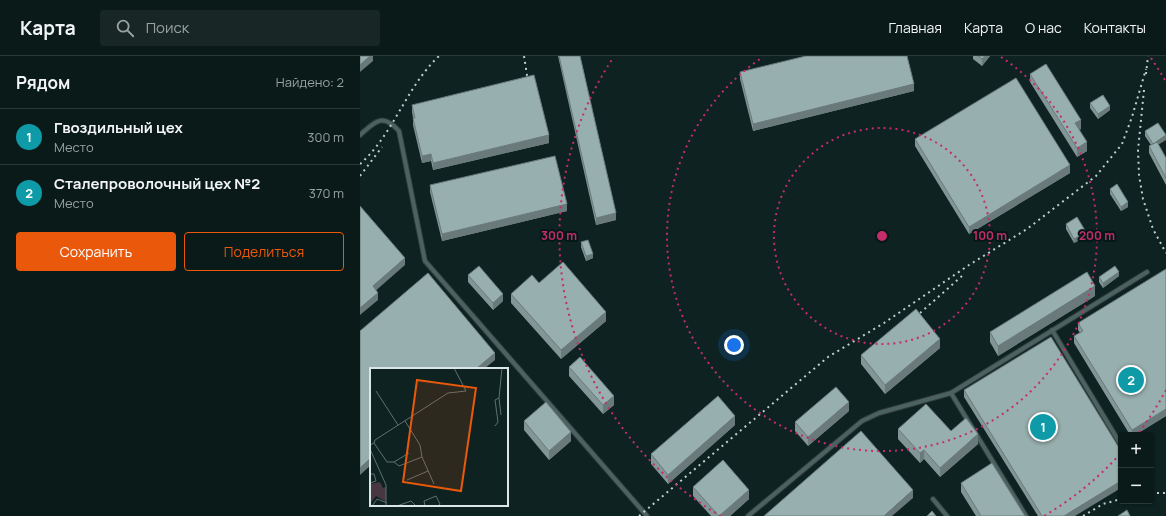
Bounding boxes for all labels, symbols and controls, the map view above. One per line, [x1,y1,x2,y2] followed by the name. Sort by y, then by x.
[100,10,380,46] search box
[20,15,76,41] text: Карта
[114,17,136,39] icon: search
[146,17,189,38] text: Поиск
[889,18,942,37] text: Главная
[964,18,1003,37] text: Карта
[1025,18,1062,37] text: О нас
[1084,18,1146,37] text: Контакты
[16,71,70,94] text: Рядом
[276,73,344,91] text: Найдено: 2
[54,117,183,138] text: Гвоздильный цех
[26,128,32,146] text: 1
[307,128,344,146] text: 300 m
[54,138,94,156] text: Место
[54,173,260,194] text: Сталепроволочный цех №2
[25,184,33,202] text: 2
[309,184,344,202] text: 370 m
[54,194,94,212] text: Место
[541,227,577,244] text: 300 m
[973,227,1007,244] text: 100 m
[1079,227,1115,244] text: 200 m
[875,229,889,243] centre of rings
[16,232,176,271] button: Сохранить
[184,232,344,271] button: Поделиться
[724,335,744,355] your location
[1118,365,1144,395] pin: 2
[370,368,508,506] inset map
[1030,412,1056,442] pin: 1
[1118,432,1154,504] map controls
[1118,432,1154,468] button: +
[1118,468,1154,504] button: −

